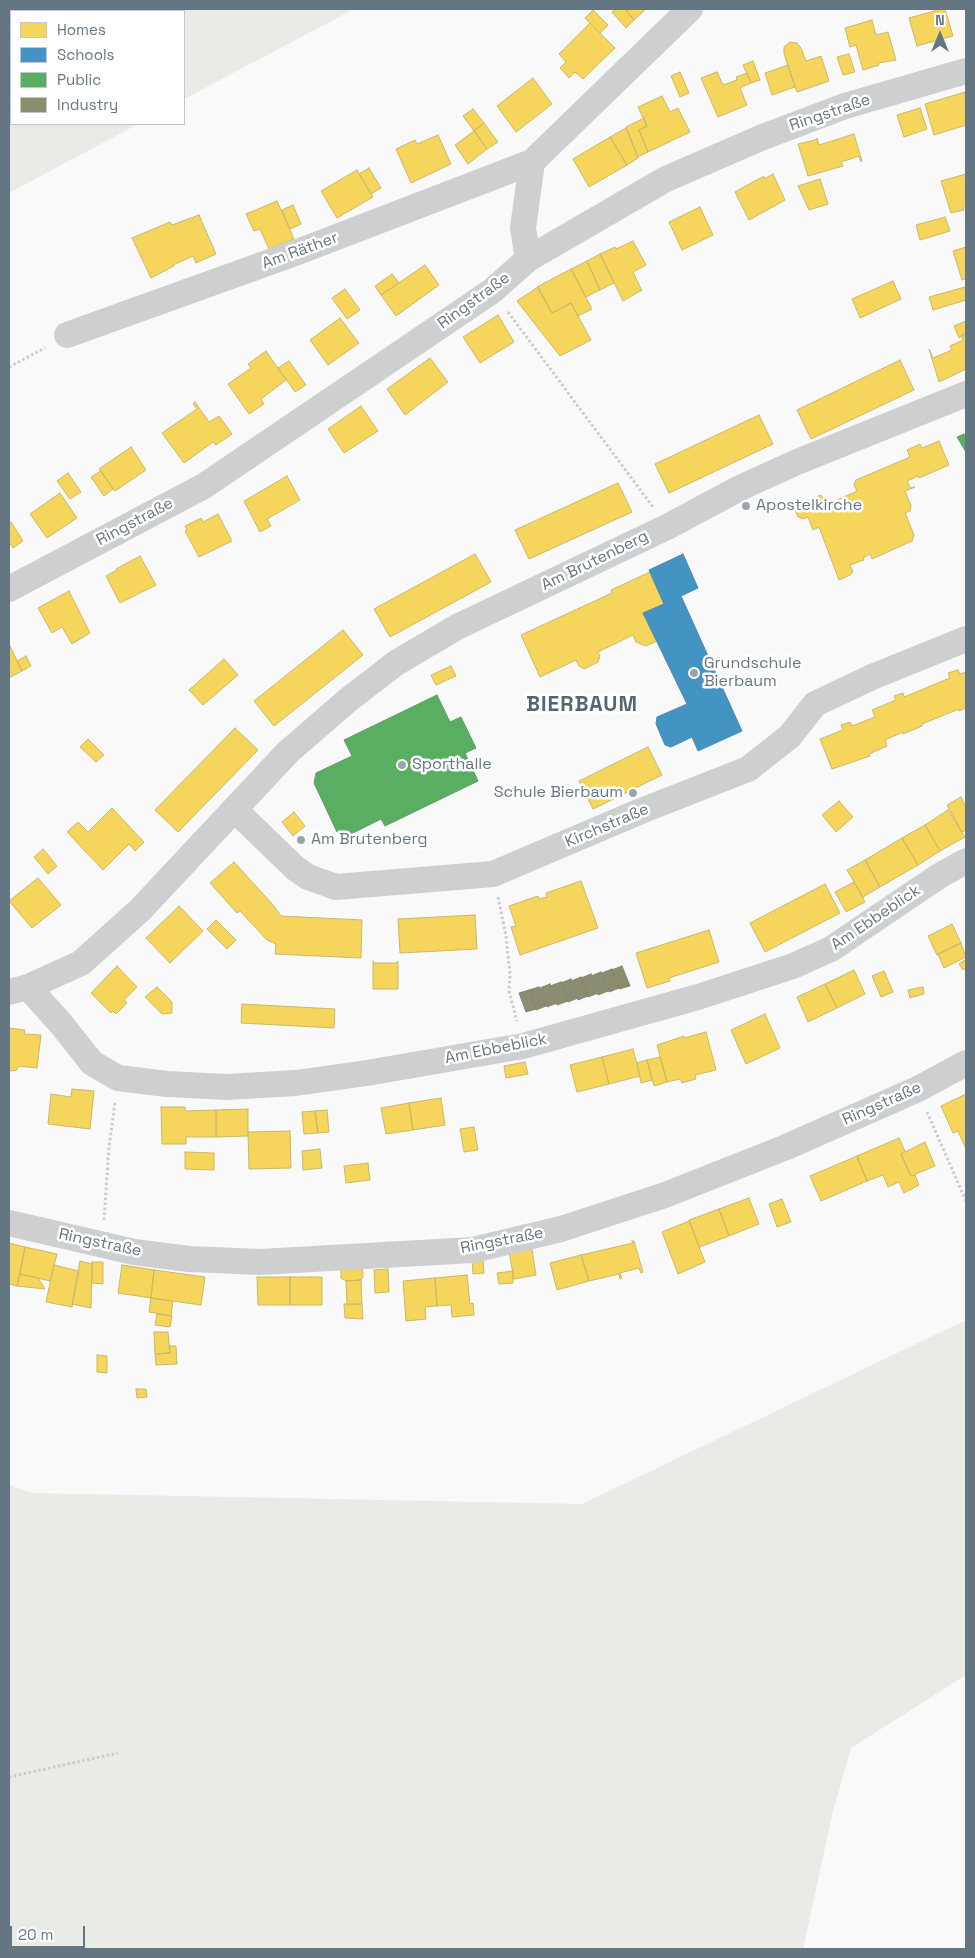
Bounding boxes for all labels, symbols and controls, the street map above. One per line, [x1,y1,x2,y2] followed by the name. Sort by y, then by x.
[10,10,185,125] legend
[915,10,965,60] north arrow
[935,11,945,29] text: N
[57,20,106,39] text: Homes
[57,45,114,64] text: Schools
[57,70,101,89] text: Public
[787,90,873,136] street label: Ringstraße
[57,95,118,114] text: Industry
[259,228,341,274] street label: Am Räther
[434,268,514,334] street label: Ringstraße
[93,494,177,550] street label: Ringstraße
[756,496,862,516] place label: Apostelkirche
[740,500,752,512] marker: Apostelkirche
[538,527,652,595] street label: Am Brutenberg
[704,654,801,692] place label: Grundschule Bierbaum
[688,667,700,679] marker: Grundschule Bierbaum
[525,692,639,718] district label: BIERBAUM
[412,755,492,775] place label: Sporthalle
[396,759,408,771] marker: Sporthalle
[494,783,623,803] place label: Schule Bierbaum
[627,787,639,799] marker: Schule Bierbaum
[562,800,652,852] street label: Kirchstraße
[311,830,427,850] place label: Am Brutenberg
[295,834,307,846] marker: Am Brutenberg
[828,881,924,955] street label: Am Ebbeblick
[443,1030,549,1068] street label: Am Ebbeblick
[840,1078,924,1130] street label: Ringstraße
[459,1224,545,1258] street label: Ringstraße
[57,1225,143,1261] street label: Ringstraße
[12,1916,88,1948] scale bar
[18,1925,53,1944] text: 20 m

